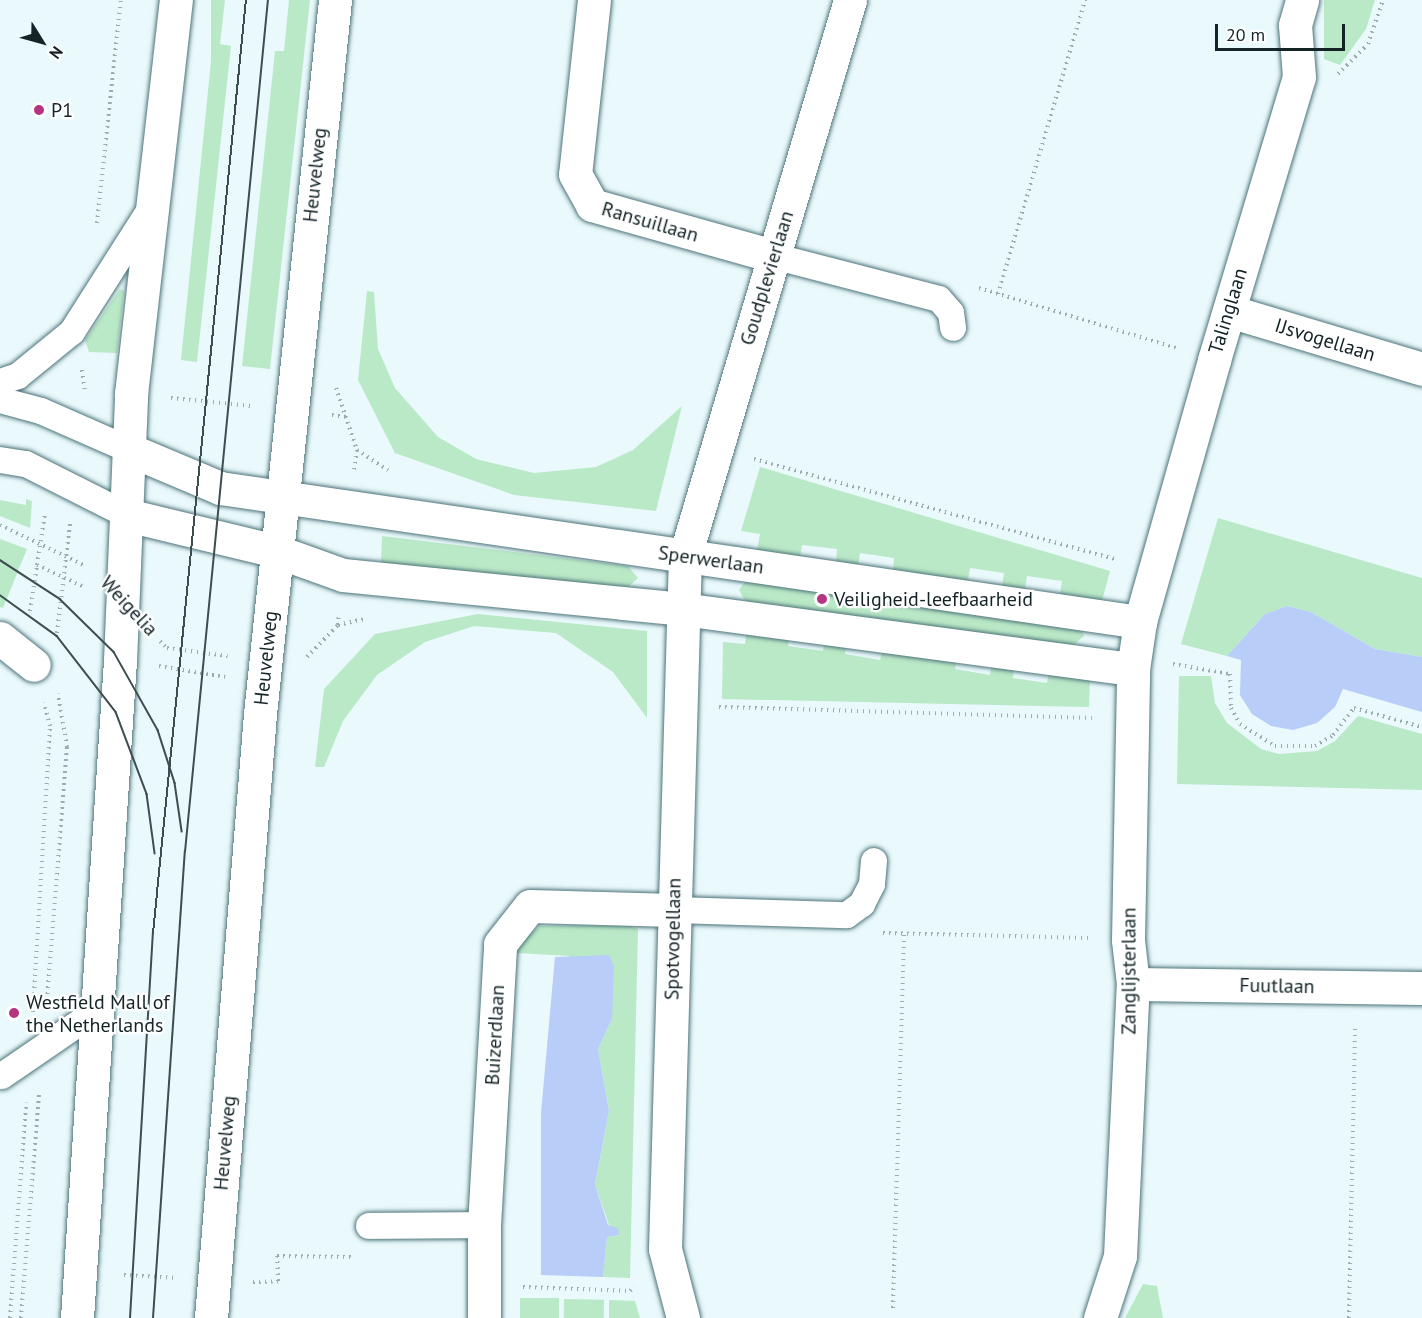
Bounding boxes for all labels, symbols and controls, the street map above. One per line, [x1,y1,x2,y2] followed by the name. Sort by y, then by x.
[12,12,72,72] north arrow
[1218,12,1348,50] scale bar
[1226,23,1265,46] text: 20 m
[45,43,68,63] text: N
[51,98,73,122] place label: P1
[32,103,46,117] marker: P1
[298,127,332,223] street label: Heuvelweg
[599,197,701,247] street label: Ransuillaan
[735,208,799,348] street label: Goudplevierlaan
[1204,265,1252,357] street label: Talinglaan
[1272,313,1378,367] street label: IJsvogellaan
[657,541,765,579] street label: Sperwerlaan
[95,571,163,641] street label: Weigelia
[834,587,1033,611] place label: Veiligheid-leefbaarheid
[815,592,829,606] marker: Veiligheid-leefbaarheid
[249,610,283,706] street label: Heuvelweg
[660,878,686,1000] street label: Spotvogellaan
[1117,907,1141,1035] street label: Zanglijsterlaan
[1239,973,1315,999] street label: Fuutlaan
[480,984,510,1086] street label: Buizerdlaan
[26,990,170,1037] place label: Westfield Mall of the Netherlands
[7,1006,21,1020] marker: Westfield Mall of the Netherlands
[209,1095,241,1191] street label: Heuvelweg

